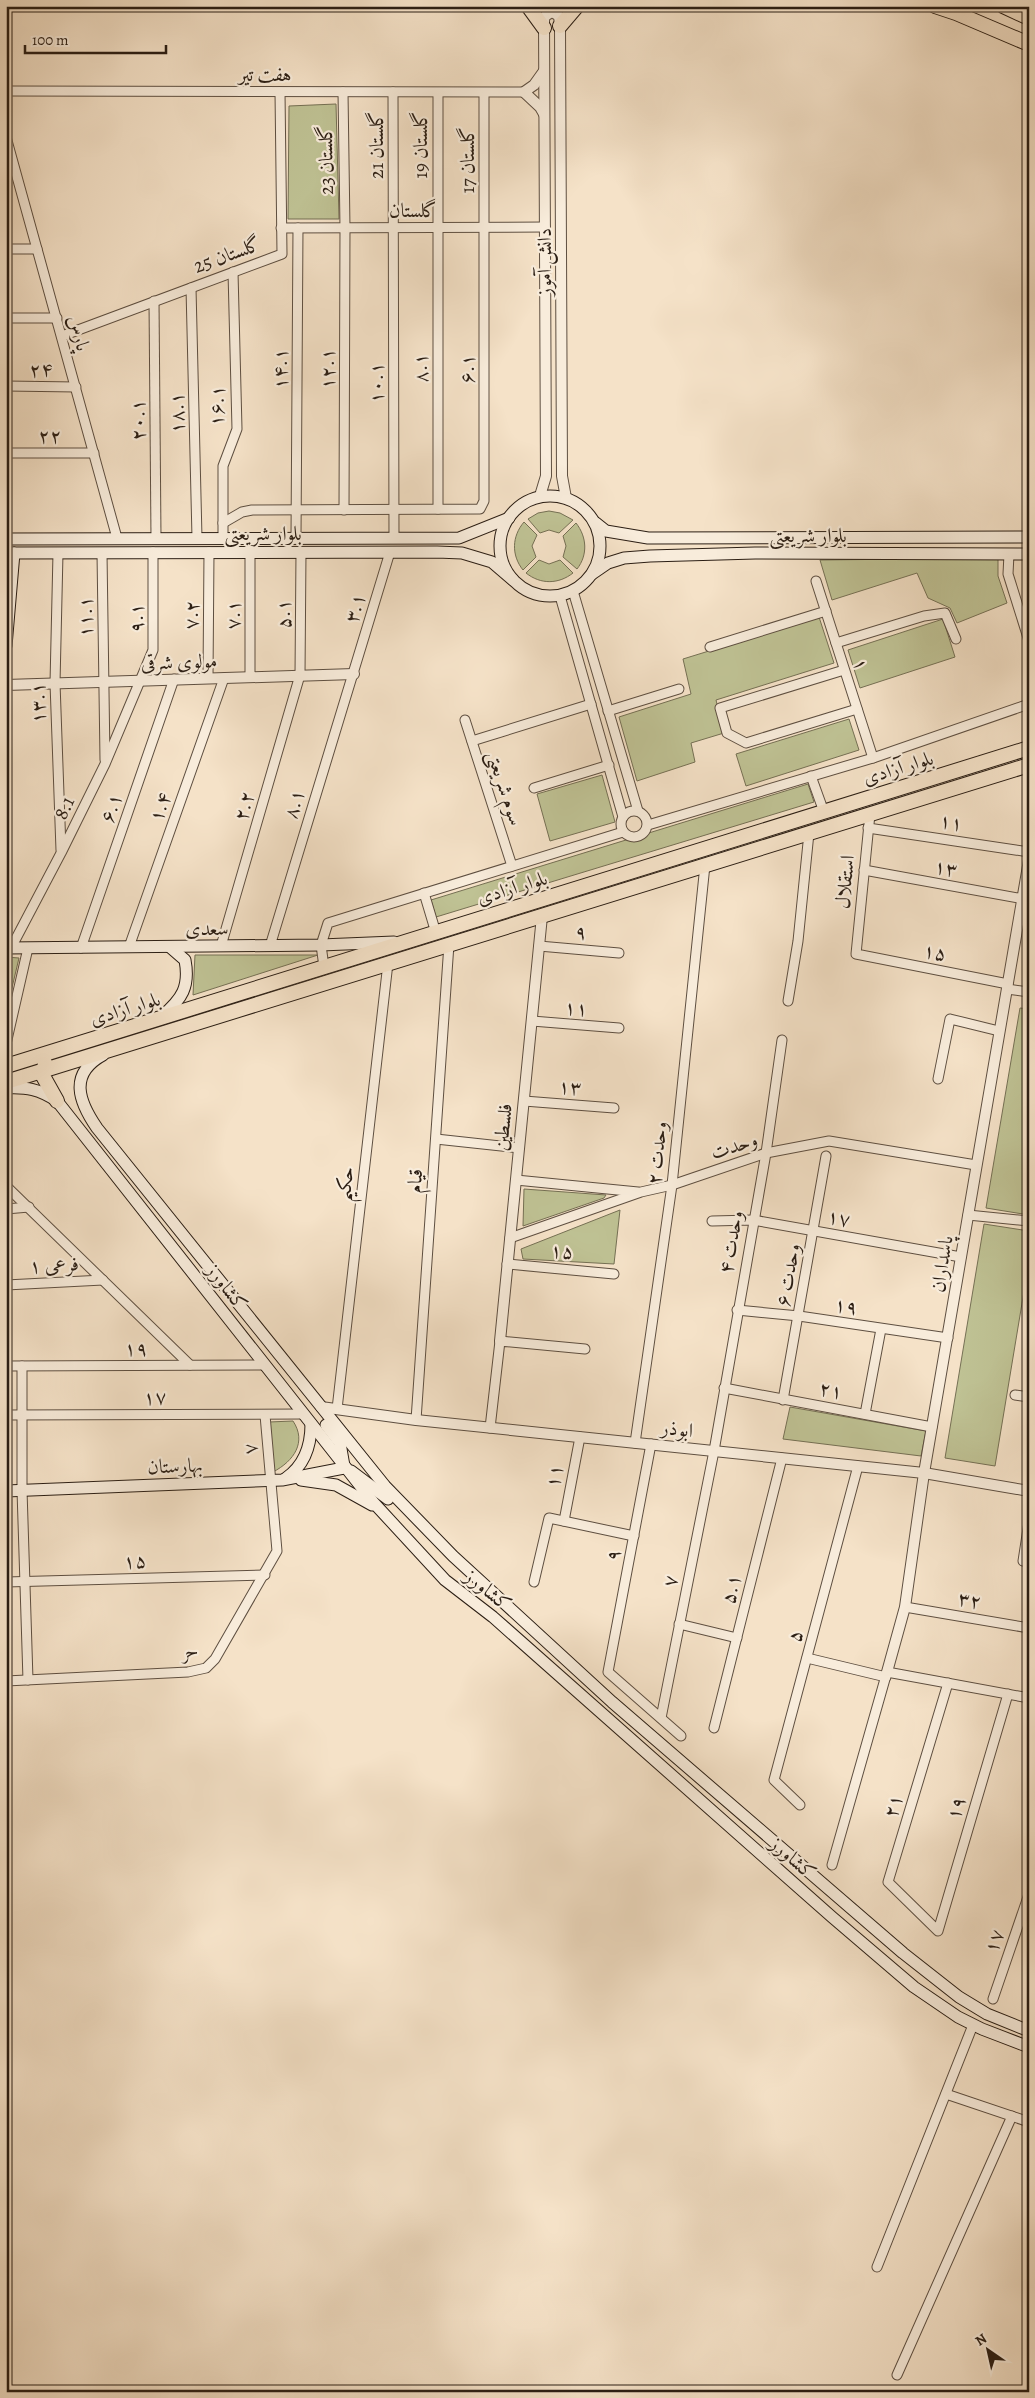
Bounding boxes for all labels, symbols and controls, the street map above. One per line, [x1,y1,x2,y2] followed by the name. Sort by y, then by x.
[25,22,166,54] scale bar
[32,30,69,50] text: 100 m
[237,61,292,88] street label: هفت تیر
[363,111,390,179] street label: گلستان 21
[407,111,434,179] street label: گلستان 19
[312,125,340,195] street label: گلستان 23
[454,126,481,194] street label: گلستان 17
[389,197,437,224] street label: گلستان
[531,228,558,298] street label: دانش آموز
[190,230,264,280] street label: گلستان 25
[60,312,97,355] street label: پارس
[267,348,294,390] street label: ۱۴.۱
[314,348,341,390] street label: ۱۲.۱
[407,353,434,383] street label: ۸.۱
[454,354,481,384] street label: ۶.۱
[29,356,53,383] street label: ۲۴
[363,362,390,404] street label: ۱۰.۱
[203,385,231,427] street label: ۱۶.۱
[163,392,191,434] street label: ۱۸.۱
[124,399,152,441] street label: ۲۰.۱
[38,422,62,449] street label: ۲۲
[224,520,302,548] street label: بلوار شریعتی
[769,522,847,550] street label: بلوار شریعتی
[338,590,372,626] street label: ۳.۱
[72,596,99,638] street label: ۱۱.۱
[270,599,297,629] street label: ۵.۱
[178,600,205,630] street label: ۷.۲
[220,600,247,630] street label: ۷.۱
[123,603,150,633] street label: ۹.۱
[140,647,218,677] street label: مولوی شرقی
[846,654,876,674] street label: ۱
[24,682,52,724] street label: ۱۳.۱
[859,744,937,792] street label: بلوار آزادی
[476,747,530,830] street label: سوم شریعتی
[277,786,311,822] street label: ۸.۱
[227,788,261,824] street label: ۲.۲
[142,789,178,825] street label: ۱.۴
[93,790,129,826] street label: ۶.۱
[47,792,81,824] street label: 8.1
[937,807,965,837] street label: ۱۱
[932,853,960,883] street label: ۱۳
[829,854,861,910] street label: استقلال
[473,864,551,912] street label: بلوار آزادی
[185,915,229,942] street label: سعدی
[574,918,588,946] street label: ۹
[921,937,949,967] street label: ۱۵
[86,985,164,1033] street label: بلوار آزادی
[563,994,589,1022] street label: ۱۱
[557,1073,583,1101] street label: ۱۳
[487,1102,519,1152] street label: فلسطین
[640,1120,674,1186] street label: وحدت ۲
[707,1126,761,1166] street label: وحدت
[329,1165,366,1204] street label: حکیم
[401,1168,433,1194] street label: قیام
[825,1203,853,1233] street label: ۱۷
[712,1208,750,1276] street label: وحدت ۴
[924,1232,961,1295] street label: پاسداران
[549,1237,575,1265] street label: ۱۵
[769,1241,807,1309] street label: وحدت ۶
[28,1250,80,1280] street label: فرعی ۱
[199,1256,254,1316] street label: کشاورز
[832,1291,860,1321] street label: ۱۹
[124,1335,148,1362] street label: ۱۹
[817,1375,845,1405] street label: ۲۱
[143,1384,167,1411] street label: ۱۷
[658,1414,694,1444] street label: ابوذر
[236,1442,264,1456] street label: ۷
[147,1452,203,1480] street label: بهارستان
[539,1462,569,1490] street label: ۱۱
[123,1547,147,1575] street label: ۱۵
[599,1547,627,1563] street label: ۹
[457,1562,517,1617] street label: کشاورز
[714,1571,748,1607] street label: ۵.۱
[656,1573,684,1589] street label: ۷
[956,1585,984,1615] street label: ۳۲
[780,1627,810,1645] street label: ۵
[175,1636,201,1667] street label: حر
[877,1791,909,1821] street label: ۲۱
[940,1793,972,1823] street label: ۱۹
[763,1829,822,1886] street label: کشاورز
[977,1926,1011,1956] street label: ۱۷
[962,2326,1012,2376] north arrow
[971,2329,991,2350] text: N

